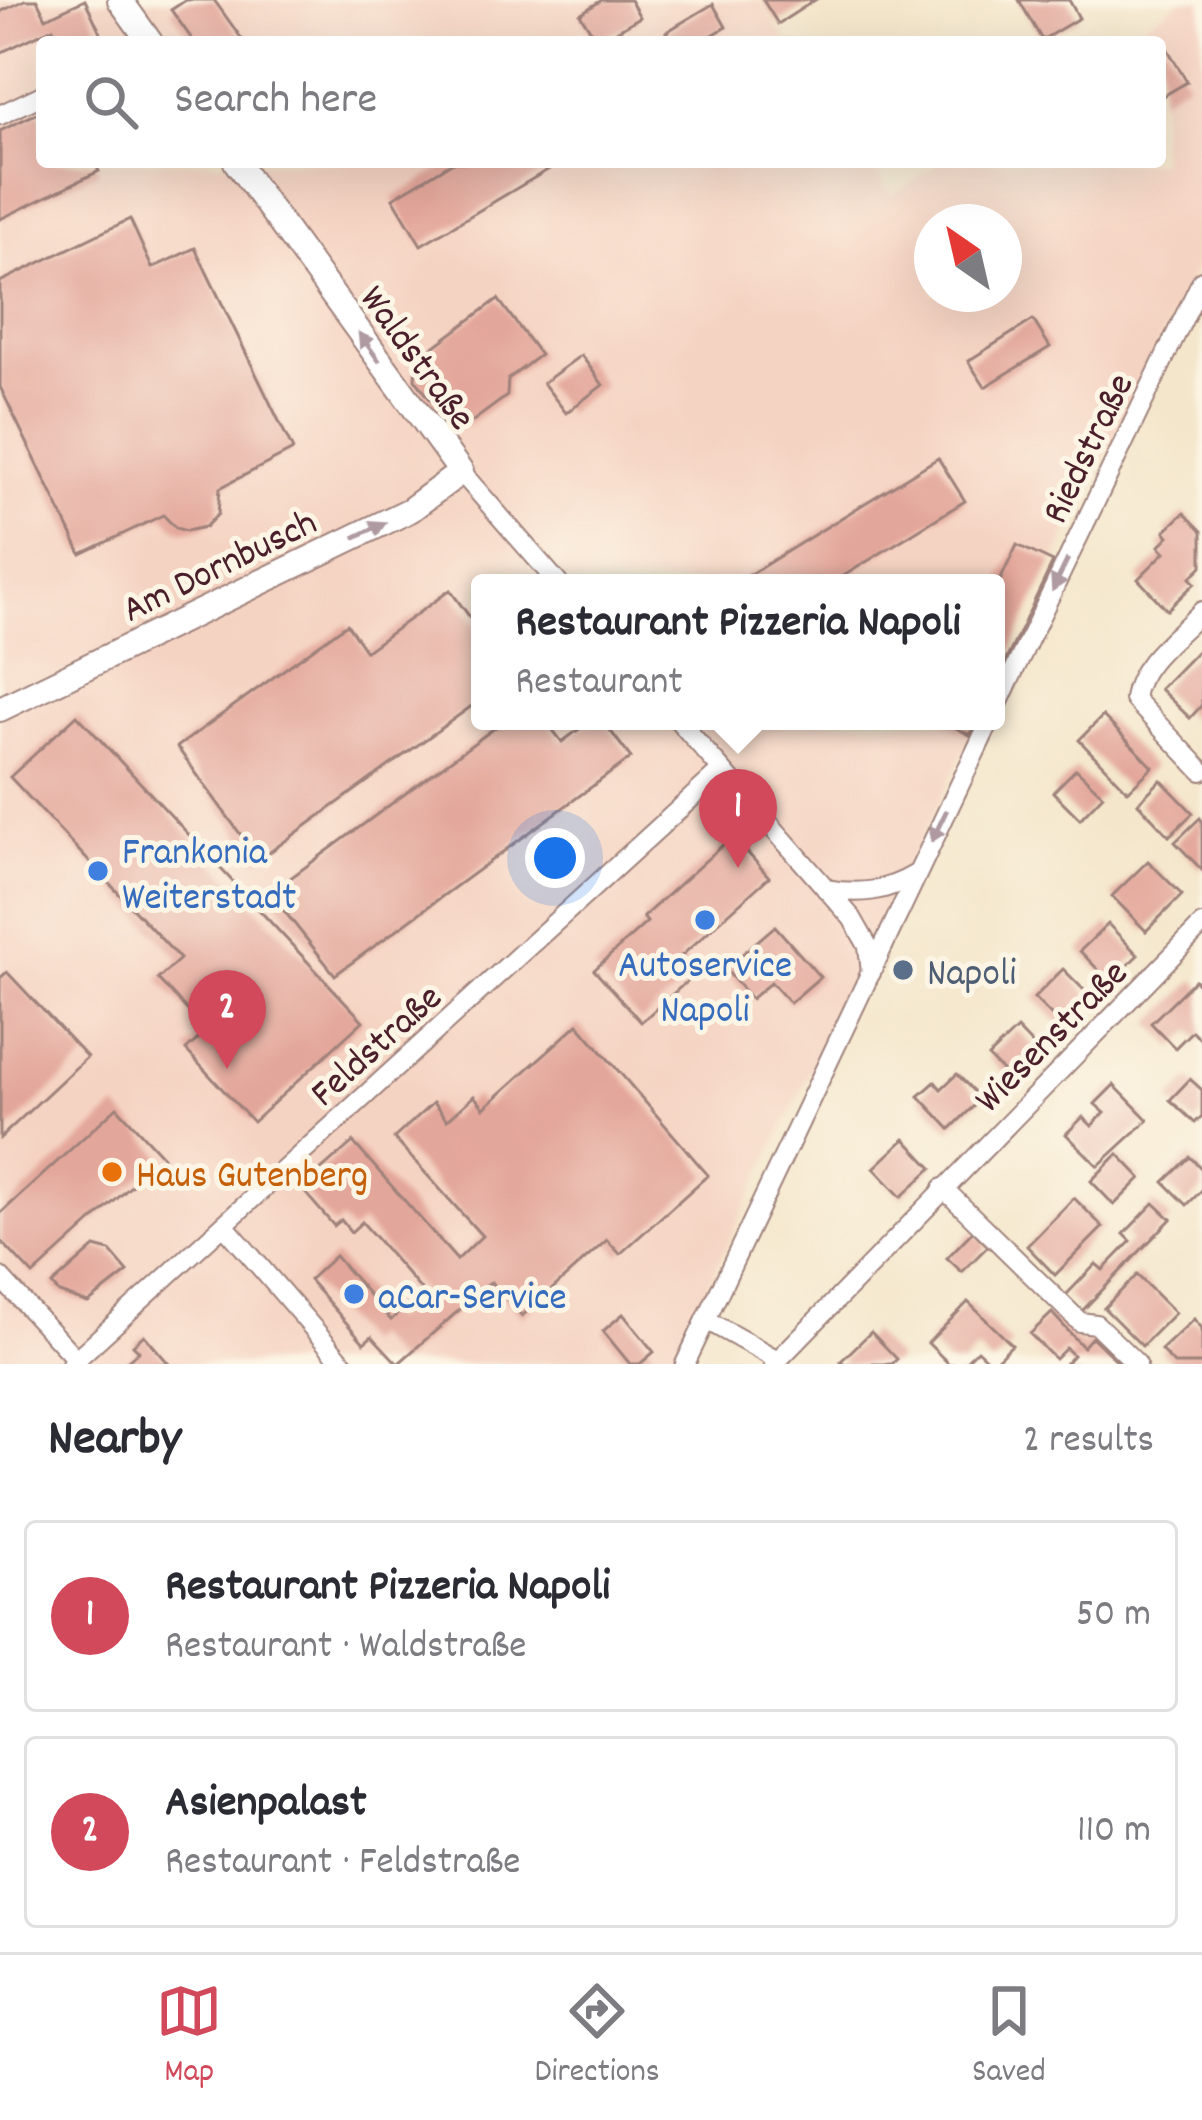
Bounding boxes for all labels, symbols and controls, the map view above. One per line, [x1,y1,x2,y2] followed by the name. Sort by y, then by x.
[36,36,1166,168] search box
[78,69,144,135] icon: search
[174,70,377,134] text: Search here
[914,204,1022,312] north arrow
[343,276,486,444] street label: Waldstraße
[358,331,381,364] one-way arrow
[1031,366,1151,534] street label: Riedstraße
[114,498,328,640] street label: Am Dornbusch
[352,520,387,540] one-way arrow
[1050,558,1070,593] one-way arrow
[471,574,1005,730] popup
[515,593,961,657] text: Restaurant Pizzeria Napoli
[515,657,683,712] text: Restaurant
[699,769,777,868] pin: 1
[929,809,949,844] one-way arrow
[122,828,297,928] place label: Frankonia Weiterstadt
[525,828,585,888] your location
[85,858,111,884] marker: Frankonia Weiterstadt
[692,907,718,933] marker: Autoservice Napoli
[618,941,792,1041] place label: Autoservice Napoli
[927,949,1016,1004] place label: Napoli
[964,949,1143,1128] street label: Wiesenstraße
[890,957,916,983] marker: Napoli
[188,970,266,1069] pin: 2
[300,973,457,1122] street label: Feldstraße
[136,1151,368,1206] place label: Haus Gutenberg
[99,1159,125,1185] marker: Haus Gutenberg
[378,1273,567,1328] place label: aCar-Service
[341,1281,367,1307] marker: aCar-Service
[48,1406,181,1478] text: Nearby
[1023,1415,1154,1470] text: 2 results
[165,1557,610,1621] text: Restaurant Pizzeria Napoli
[86,1589,94,1644] text: 1
[1076,1589,1151,1644] text: 50 m
[165,1621,527,1676] text: Restaurant · Waldstraße
[165,1773,367,1837] text: Asienpalast
[81,1805,99,1860] text: 2
[1077,1805,1151,1860] text: 110 m
[165,1837,520,1892] text: Restaurant · Feldstraße
[156,1978,222,2097] tab: Map
[535,1978,660,2097] tab: Directions
[972,1978,1046,2097] tab: Saved

